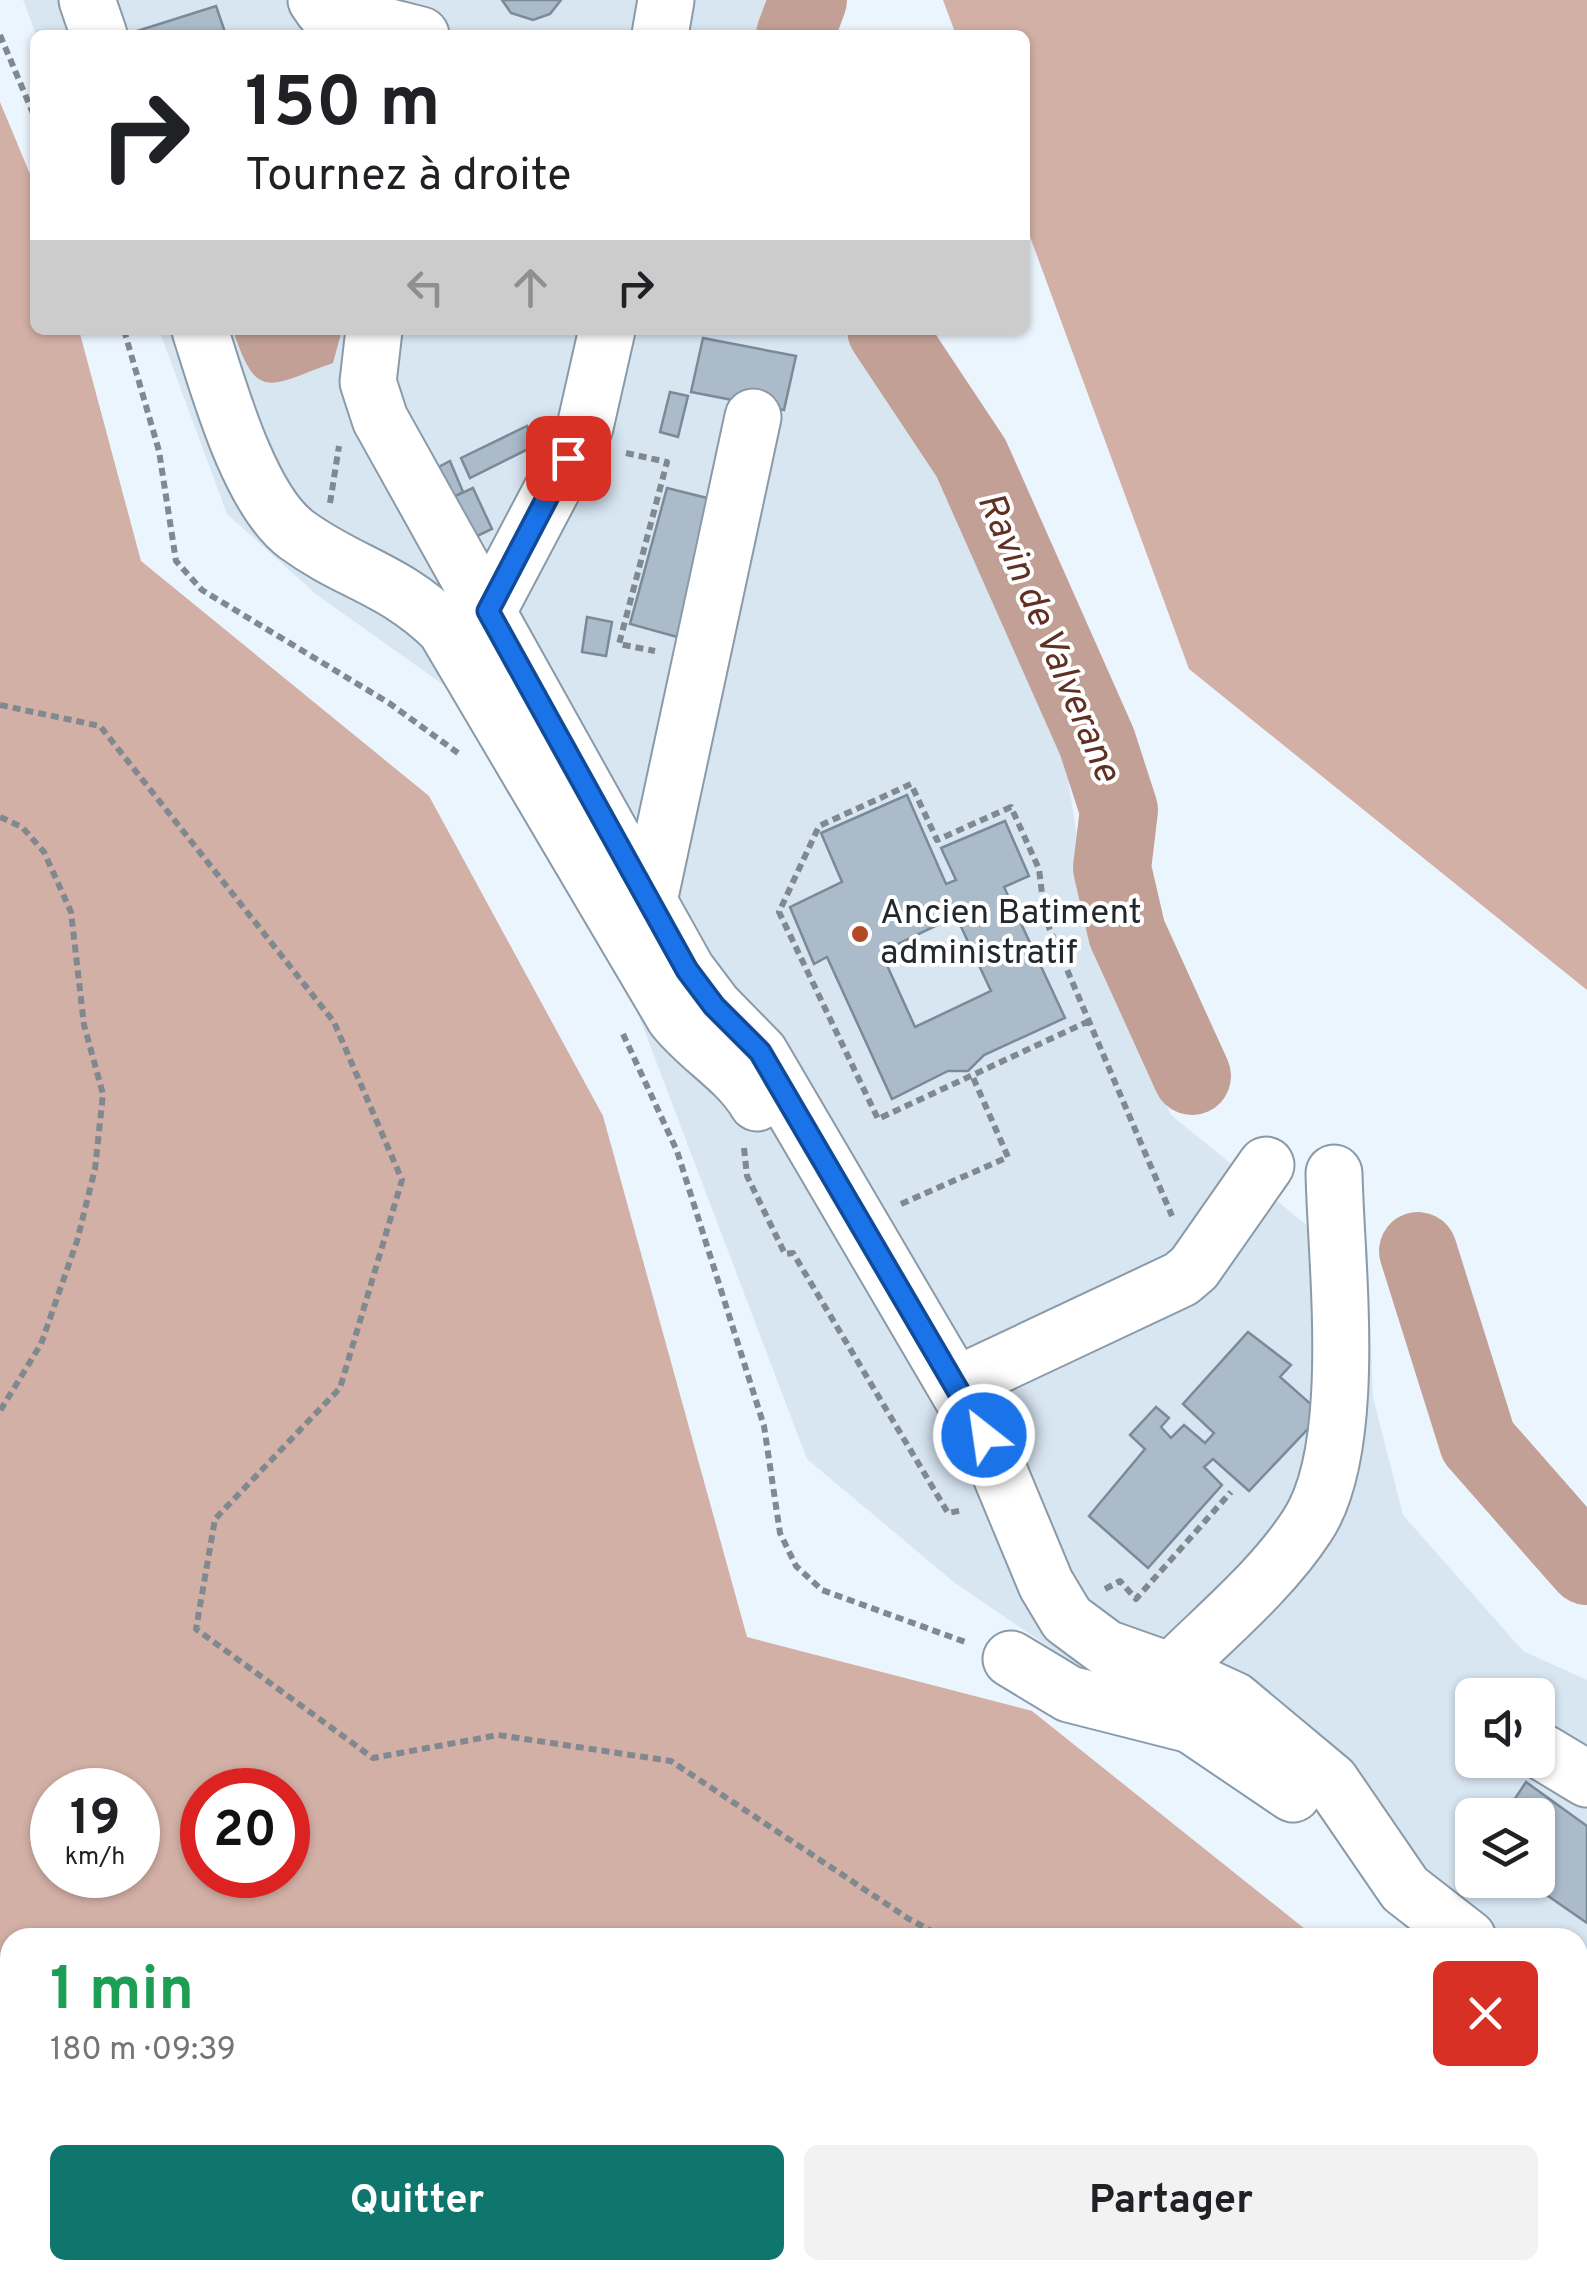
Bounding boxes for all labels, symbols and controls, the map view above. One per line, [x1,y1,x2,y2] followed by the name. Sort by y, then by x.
[245,62,440,151] text: 150 m
[80,70,210,200] icon: right
[245,149,572,206] text: Tournez à droite
[398,260,453,315] icon: left
[503,260,558,315] icon: ahead
[608,260,663,315] icon: right
[526,416,611,501] pin
[541,431,596,486] icon: arrive
[964,486,1130,791] water label: Ravin de Valverane
[880,892,1142,976] place label: Ancien Batiment administratif
[849,923,871,945] marker: Ancien Batiment administratif
[932,1383,1036,1487] position arrow
[1455,1678,1555,1898] map controls
[1455,1678,1555,1778] button: sound
[180,1768,310,1898] speed limit sign: 20
[70,1789,120,1852] text: 19
[1455,1798,1555,1898] button: layers
[65,1842,125,1874] text: km/h
[50,1955,194,2031] text: 1 min
[1433,1961,1538,2066] button: close
[50,2031,236,2071] text: 180 m · 09:39
[50,2145,784,2260] button: Quitter
[804,2145,1538,2260] button: Partager

